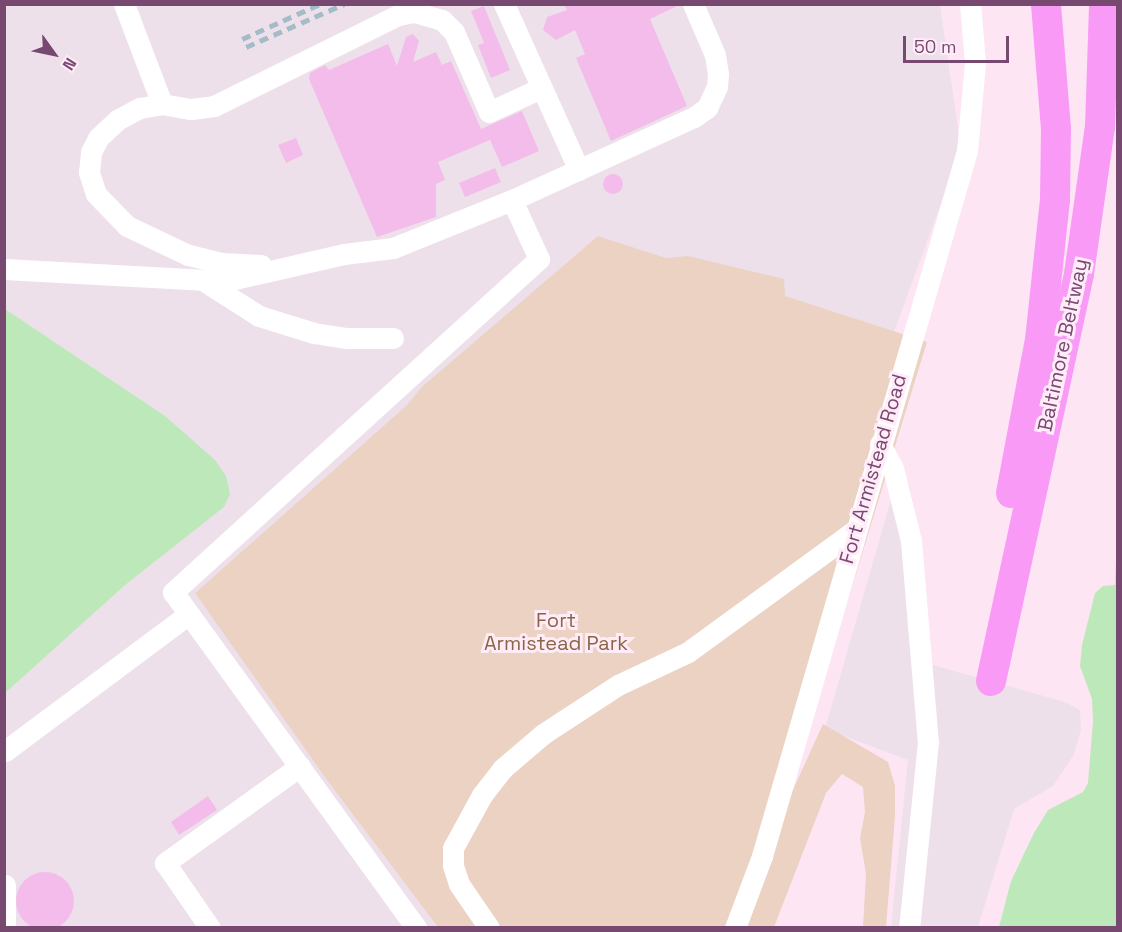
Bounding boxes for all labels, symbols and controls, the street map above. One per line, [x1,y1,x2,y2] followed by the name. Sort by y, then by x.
[24,24,84,84] north arrow
[906,24,1012,62] scale bar
[914,35,956,58] text: 50 m
[58,54,81,74] text: N
[1033,256,1093,434] street label: Baltimore Beltway
[834,371,912,567] street label: Fort Armistead Road
[484,609,628,656] park label: Fort Armistead Park

